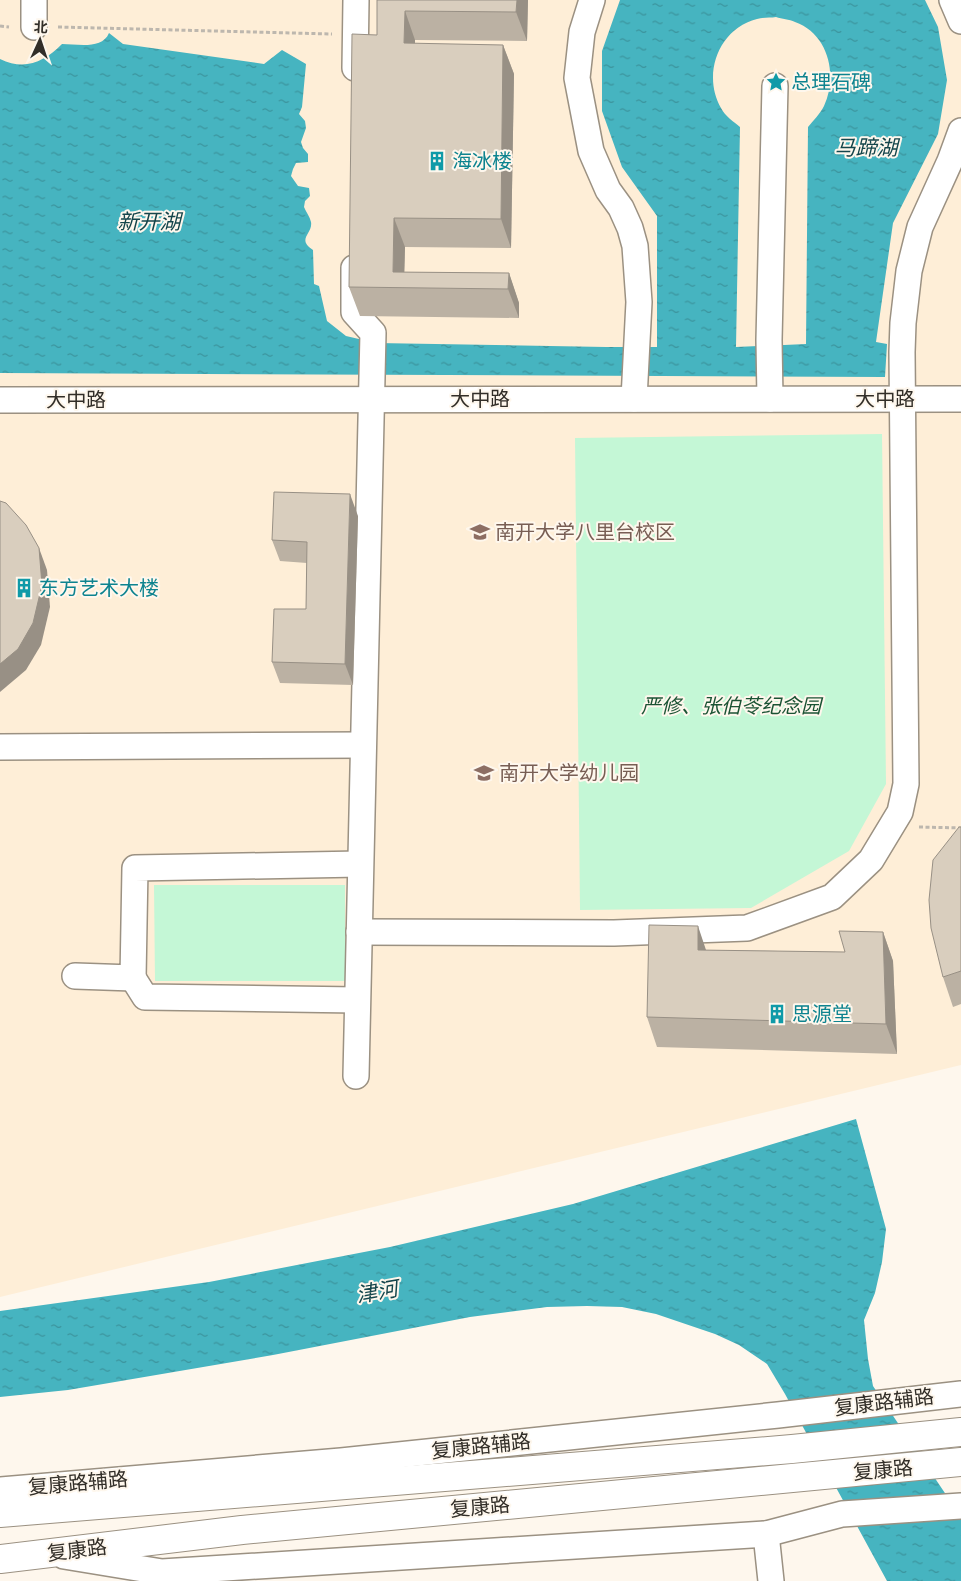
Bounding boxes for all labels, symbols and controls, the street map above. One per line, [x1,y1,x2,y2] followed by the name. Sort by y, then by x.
[15,15,65,65] north arrow
[33,19,48,36] text: 北
[791,70,871,94] place label: 总理石碑
[765,71,787,93] place icon: 总理石碑
[835,135,900,160] water label: 马蹄湖
[452,149,512,173] place label: 海冰楼
[426,150,448,172] building icon: 海冰楼
[118,209,183,234] water label: 新开湖
[450,387,510,411] street label: 大中路
[855,387,915,411] street label: 大中路
[46,388,106,412] street label: 大中路
[495,520,675,544] place label: 南开大学八里台校区
[469,521,491,543] school or university icon: 南开大学八里台校区
[39,576,159,600] place label: 东方艺术大楼
[13,577,35,599] building icon: 东方艺术大楼
[641,694,824,718] park label: 严修、张伯苓纪念园
[499,761,639,785] place label: 南开大学幼儿园
[473,762,495,784] school or university icon: 南开大学幼儿园
[792,1002,852,1026] place label: 思源堂
[766,1003,788,1025] building icon: 思源堂
[354,1275,404,1307] water label: 津河
[833,1384,935,1420] street label: 复康路辅路
[430,1429,532,1463] street label: 复康路辅路
[852,1455,914,1485] street label: 复康路
[27,1467,129,1499] street label: 复康路辅路
[449,1492,511,1522] street label: 复康路
[46,1534,108,1566] street label: 复康路

